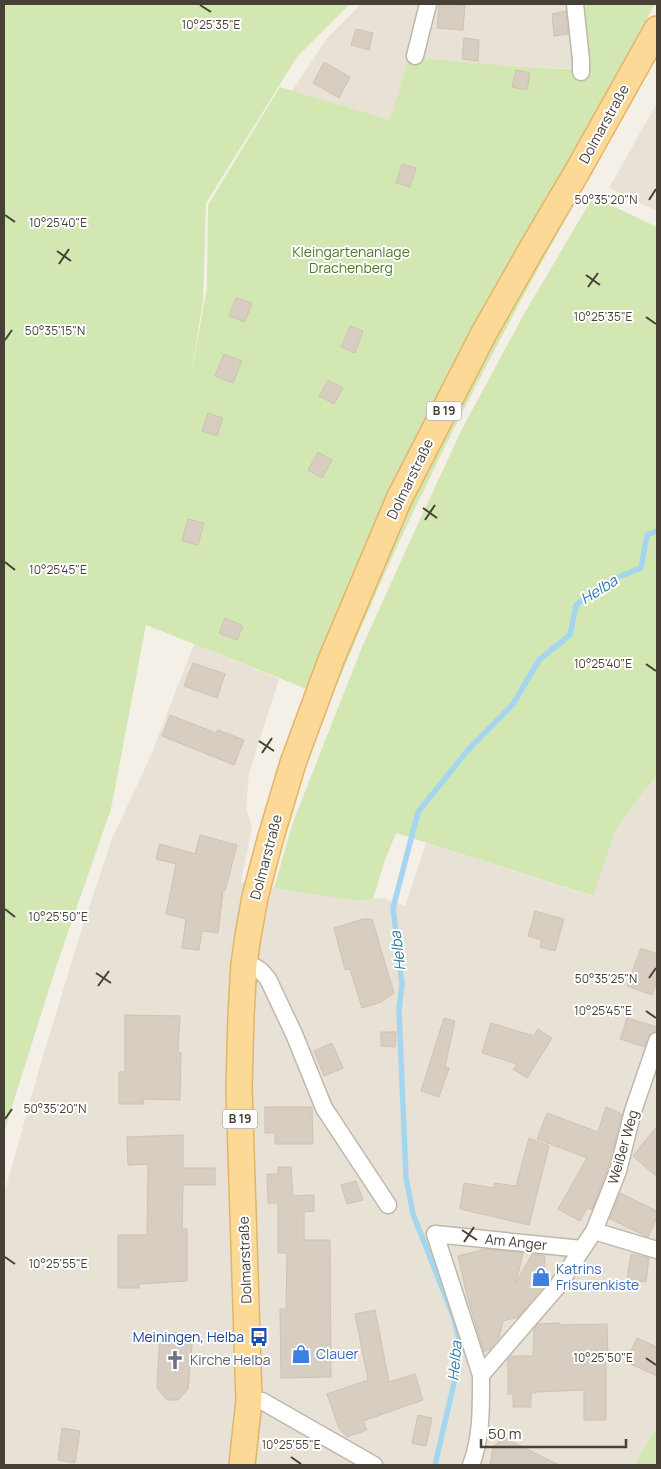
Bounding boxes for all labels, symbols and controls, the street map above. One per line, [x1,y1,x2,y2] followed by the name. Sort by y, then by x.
[182,16,241,33] text: 10°25'35"E
[574,81,633,167] street label: Dolmarstraße
[575,191,637,208] text: 50°35'20"N
[29,214,87,231] text: 10°25'40"E
[292,242,410,277] park label: Kleingartenanlage Drachenberg
[574,308,633,325] text: 10°25'35"E
[25,322,85,339] text: 50°35'15"N
[426,402,462,421] road number: B 19
[382,435,437,522] street label: Dolmarstraße
[29,561,87,578] text: 10°25'45"E
[576,570,622,609] water label: Helba
[574,655,632,672] text: 10°25'40"E
[245,812,286,902] street label: Dolmarstraße
[28,908,88,925] text: 10°25'50"E
[385,929,410,972] water label: Helba
[575,970,637,987] text: 50°35'25"N
[574,1002,632,1019] text: 10°25'45"E
[24,1100,86,1117] text: 50°35'20"N
[603,1107,642,1186] street label: Weißer Weg
[222,1110,258,1128] road number: B 19
[233,1216,256,1304] street label: Dolmarstraße
[484,1229,548,1254] street label: Am Anger
[28,1255,88,1272] text: 10°25'55"E
[556,1259,639,1294] place label: Katrins Frisurenkiste
[530,1266,552,1288] shop icon: Katrins Frisurenkiste
[248,1326,270,1348] bus stop icon: Meiningen, Helba
[133,1327,244,1346] place label: Meiningen, Helba
[442,1340,467,1382] water label: Helba
[290,1343,312,1365] shop icon: Clauer
[316,1344,359,1363] place label: Clauer
[164,1349,186,1371] church icon: Kirche Helba
[573,1349,633,1366] text: 10°25'50"E
[190,1350,271,1369] place label: Kirche Helba
[481,1416,626,1448] scale bar
[488,1423,522,1444] text: 50 m
[261,1436,321,1453] text: 10°25'55"E

